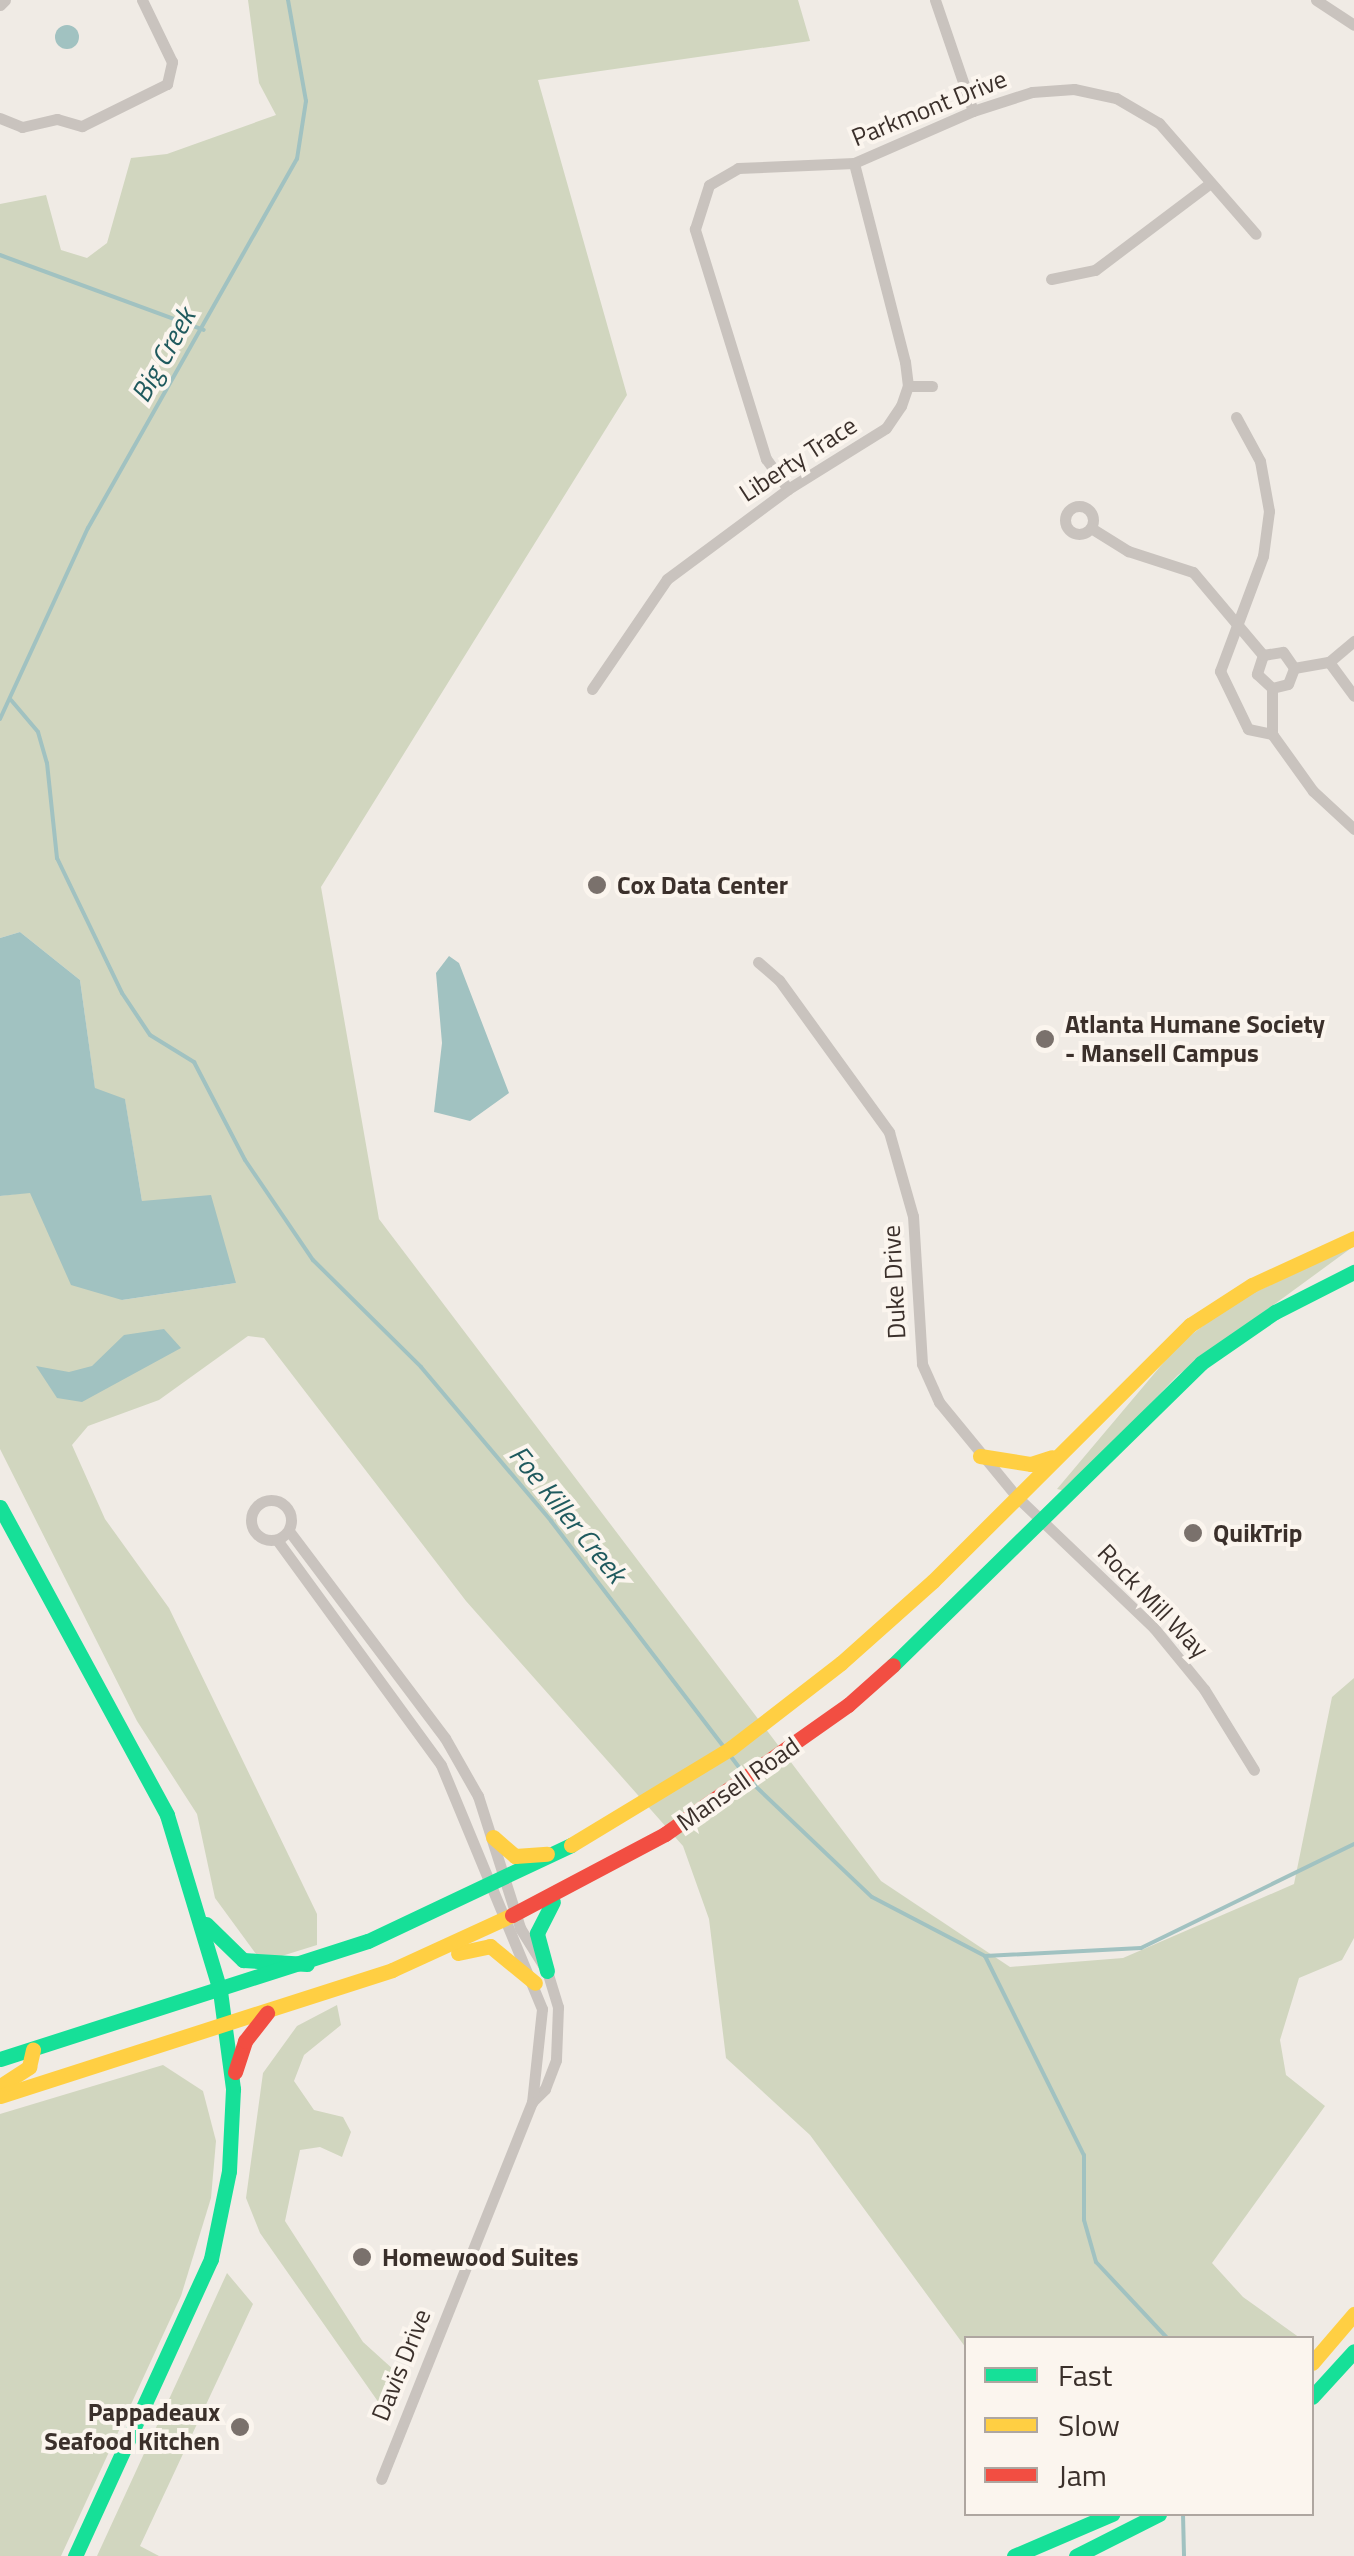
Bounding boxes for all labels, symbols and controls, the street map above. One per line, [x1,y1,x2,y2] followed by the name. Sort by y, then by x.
[847,63,1011,153] street label: Parkmont Drive
[124,302,202,408] water label: Big Creek
[734,410,862,508] street label: Liberty Trace
[617,870,788,900] place label: Cox Data Center
[586,874,608,896] marker: Cox Data Center
[1065,1010,1325,1069] place label: Atlanta Humane Society - Mansell Campus
[1034,1028,1056,1050] marker: Atlanta Humane Society - Mansell Campus
[876,1224,912,1340] street label: Duke Drive
[502,1438,634,1590] water label: Foe Killer Creek
[1213,1518,1302,1548] place label: QuikTrip
[1182,1522,1204,1544] marker: QuikTrip
[1091,1538,1215,1664] street label: Rock Mill Way
[671,1731,805,1837] street label: Mansell Road
[382,2242,578,2272] place label: Homewood Suites
[351,2246,373,2268] marker: Homewood Suites
[365,2305,437,2425] street label: Davis Drive
[964,2336,1314,2516] legend
[1058,2352,1112,2398] text: Fast
[44,2398,220,2457] place label: Pappadeaux Seafood Kitchen
[1058,2402,1120,2448] text: Slow
[229,2416,251,2438] marker: Pappadeaux Seafood Kitchen
[1058,2452,1107,2498] text: Jam

